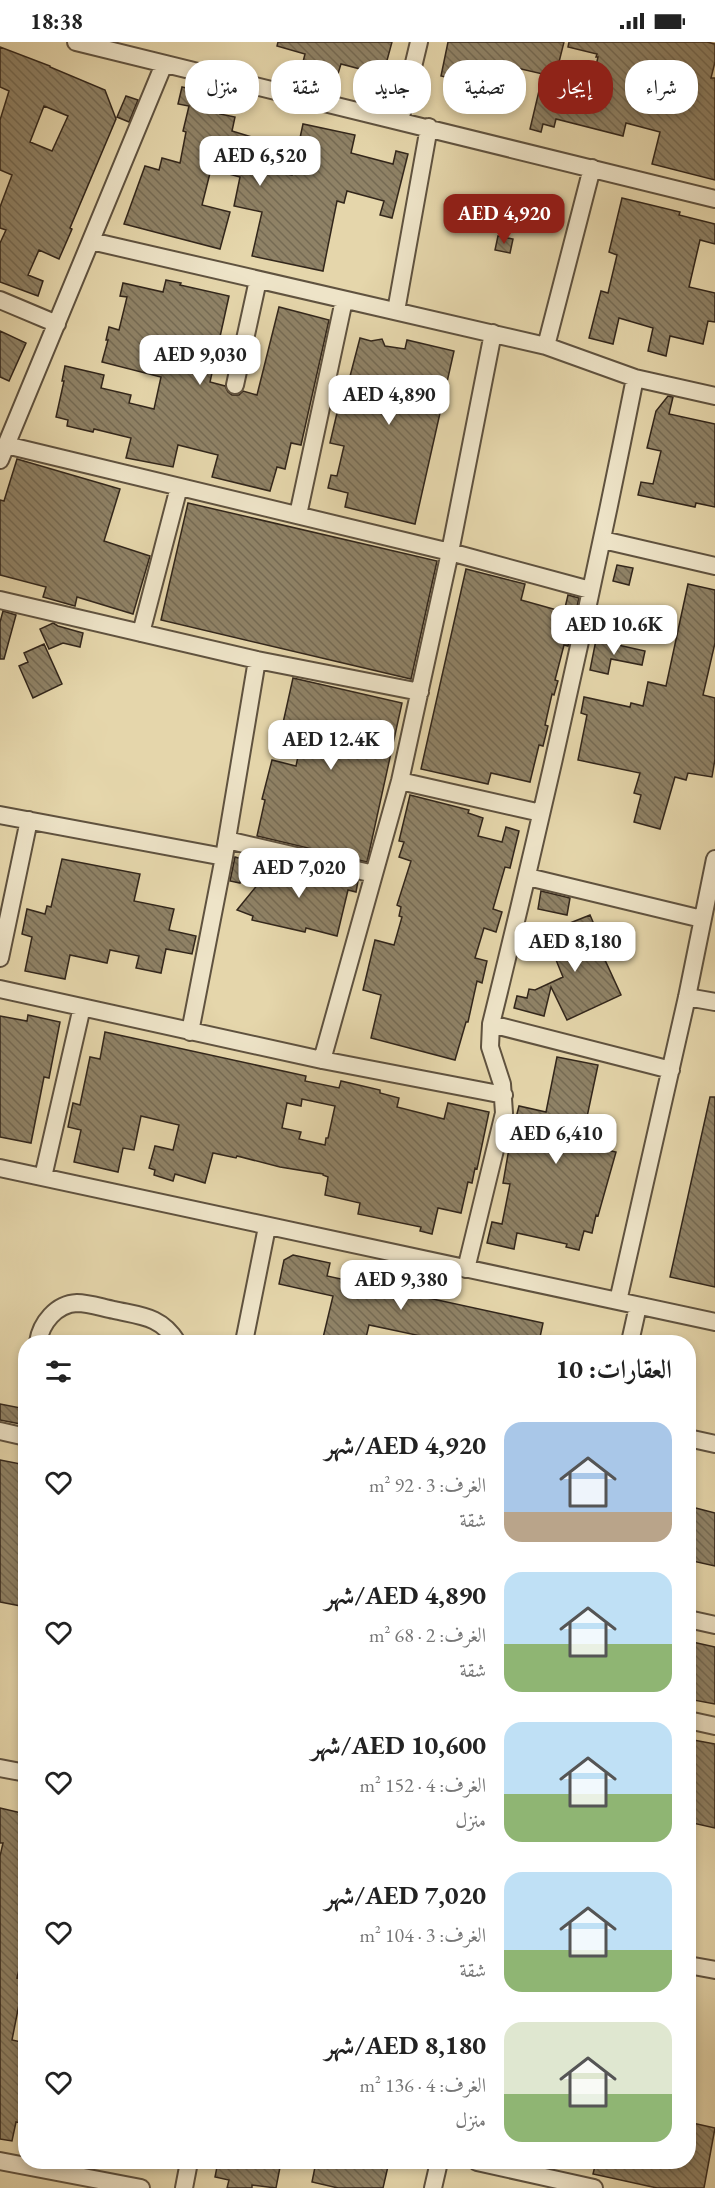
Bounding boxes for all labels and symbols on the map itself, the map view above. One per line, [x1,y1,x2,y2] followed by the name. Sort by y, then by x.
[191,136,329,187] pin: AED 6,520
[435,194,573,245] pin: AED 4,920
[131,335,269,386] pin: AED 9,030
[320,375,458,426] pin: AED 4,890
[545,605,683,656] pin: AED 10.6K
[262,720,400,771] pin: AED 12.4K
[230,848,368,899] pin: AED 7,020
[506,922,644,973] pin: AED 8,180
[487,1114,625,1165] pin: AED 6,410
[332,1260,470,1311] pin: AED 9,380

